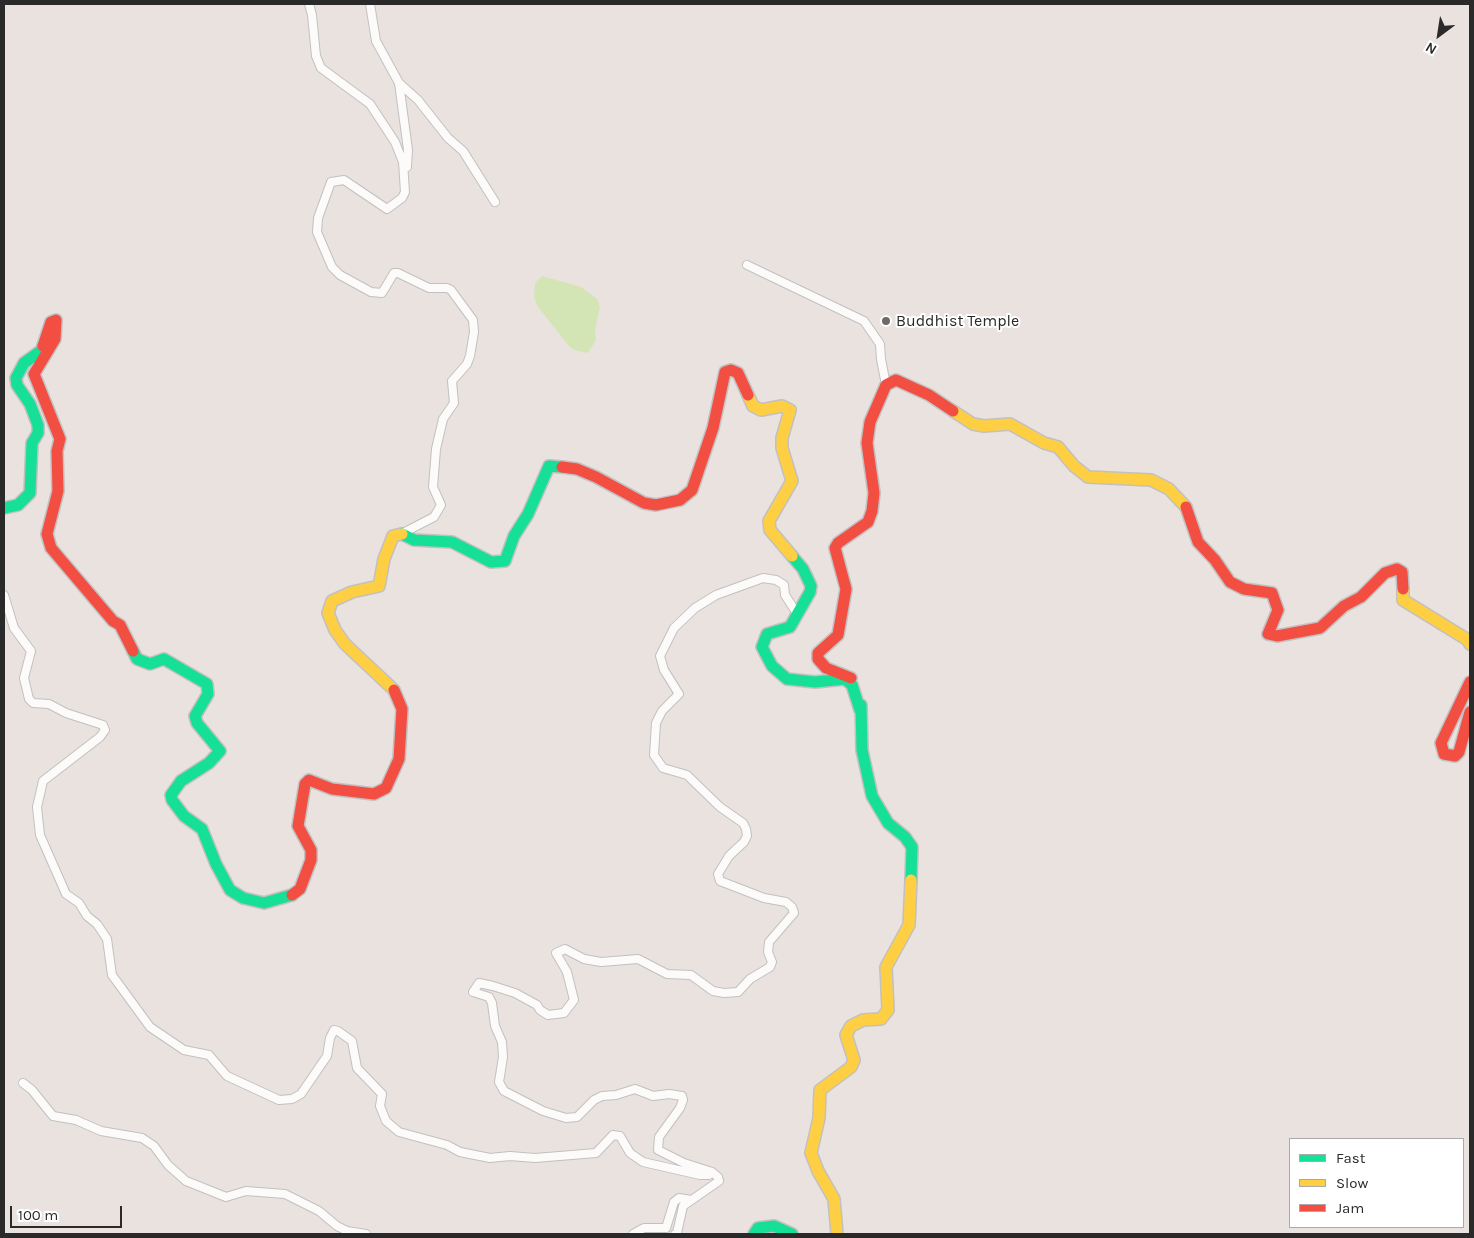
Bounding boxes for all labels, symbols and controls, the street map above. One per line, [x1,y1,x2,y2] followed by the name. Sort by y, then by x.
[1414,10,1464,60] north arrow
[1422,38,1440,58] text: N
[896,311,1019,331] place label: Buddhist Temple
[880,315,892,327] marker: Buddhist Temple
[1289,1138,1464,1228] legend
[1336,1149,1365,1167] text: Fast
[1336,1174,1368,1192] text: Slow
[12,1196,125,1228] scale bar
[1336,1199,1364,1217] text: Jam
[18,1206,58,1224] text: 100 m

